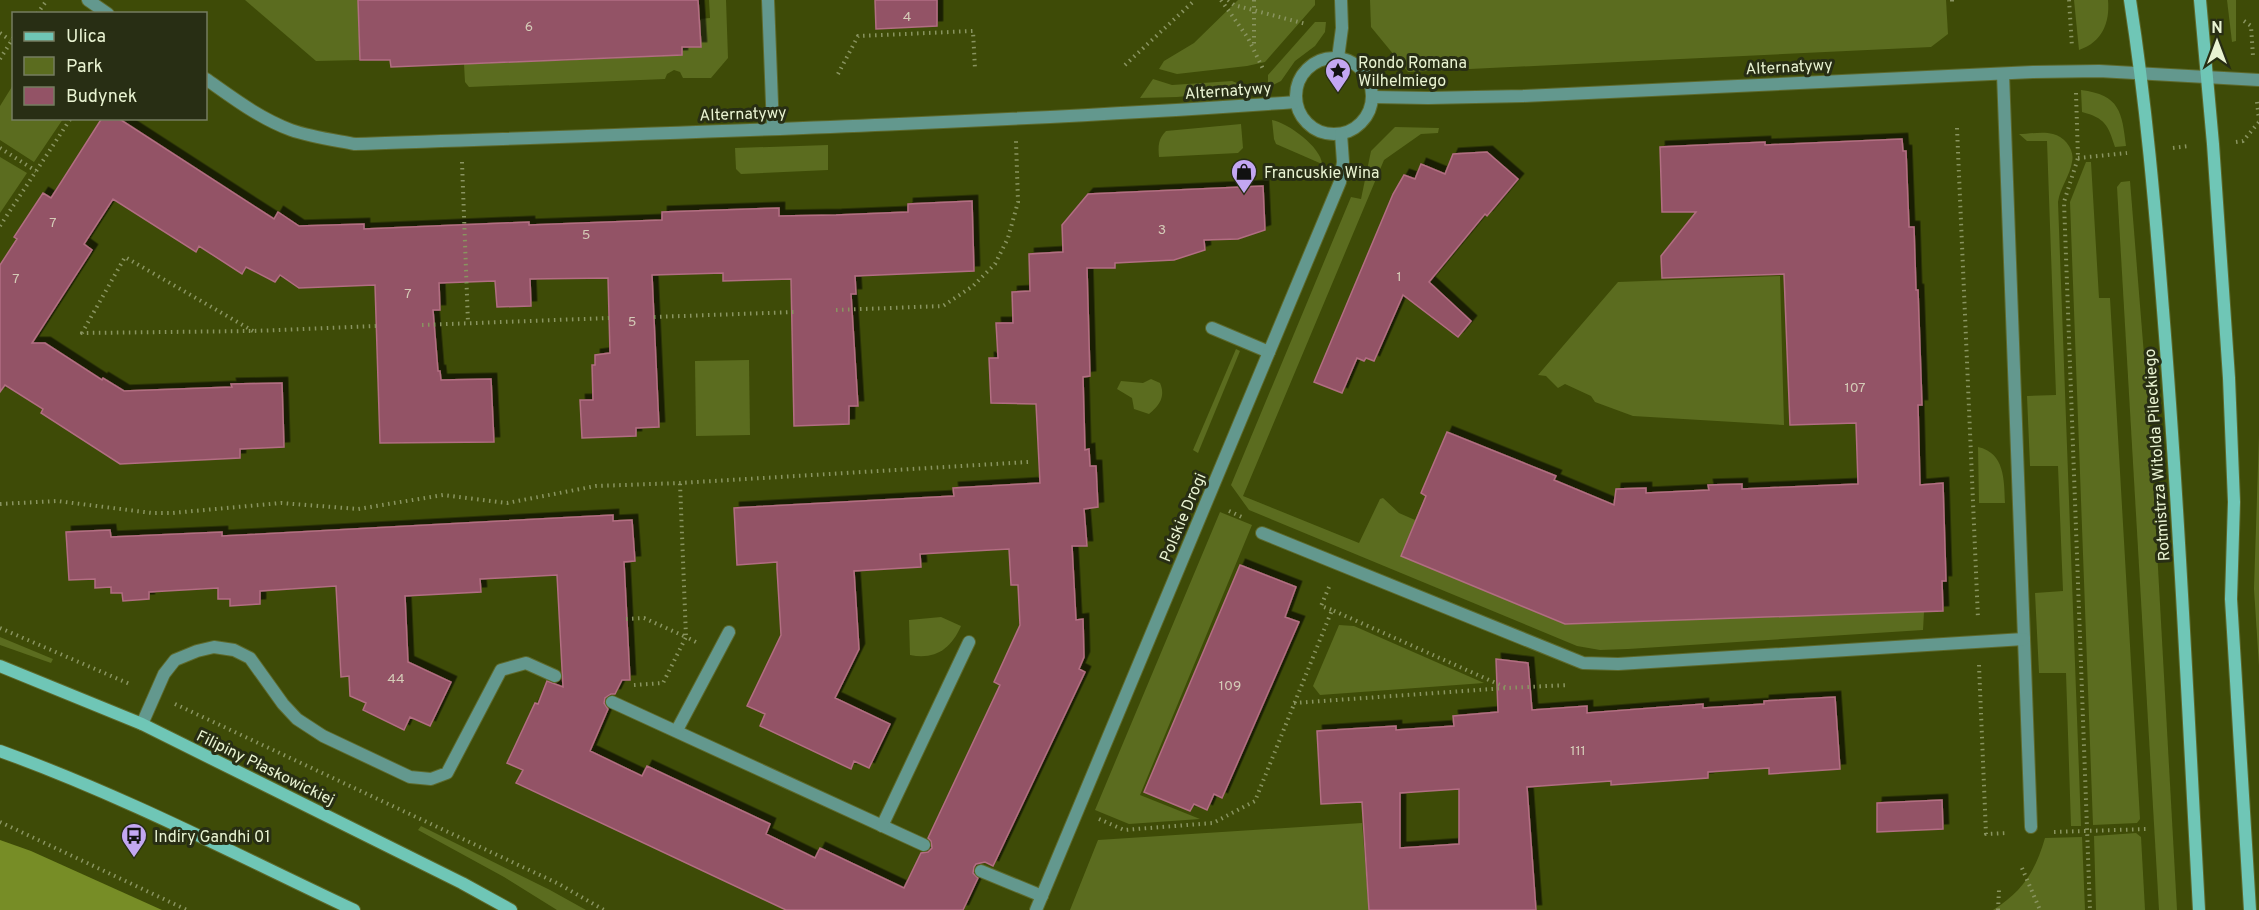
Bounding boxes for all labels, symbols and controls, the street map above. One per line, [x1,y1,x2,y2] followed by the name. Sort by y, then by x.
[903,9,911,26] house number: 4
[12,12,207,120] legend
[2187,12,2247,72] north arrow
[525,19,533,36] house number: 6
[2211,19,2223,39] text: N
[66,26,106,49] text: Ulica
[1358,54,1467,92] place label: Rondo Romana Wilhelmiego
[66,56,103,79] text: Park
[1323,56,1353,94] place icon: Rondo Romana Wilhelmiego
[1745,56,1833,80] street label: Alternatywy
[1184,79,1272,105] street label: Alternatywy
[66,86,137,109] text: Budynek
[699,103,787,127] street label: Alternatywy
[1229,157,1259,195] shop icon: Francuskie Wina
[1264,164,1380,184] place label: Francuskie Wina
[49,215,57,232] house number: 7
[1158,222,1166,239] house number: 3
[582,227,590,244] house number: 5
[1396,269,1402,286] house number: 1
[12,271,20,288] house number: 7
[404,286,412,303] house number: 7
[628,314,636,331] house number: 5
[2141,348,2175,562] street label: Rotmistrza Witolda Pileckiego
[1844,380,1866,397] house number: 107
[1156,470,1212,565] street label: Polskie Drogi
[387,671,405,688] house number: 44
[1219,678,1241,695] house number: 109
[193,727,338,811] street label: Filipiny Płaskowickiej
[1570,743,1586,760] house number: 111
[119,821,149,859] bus stop icon: Indiry Gandhi 01
[154,828,270,848] place label: Indiry Gandhi 01

